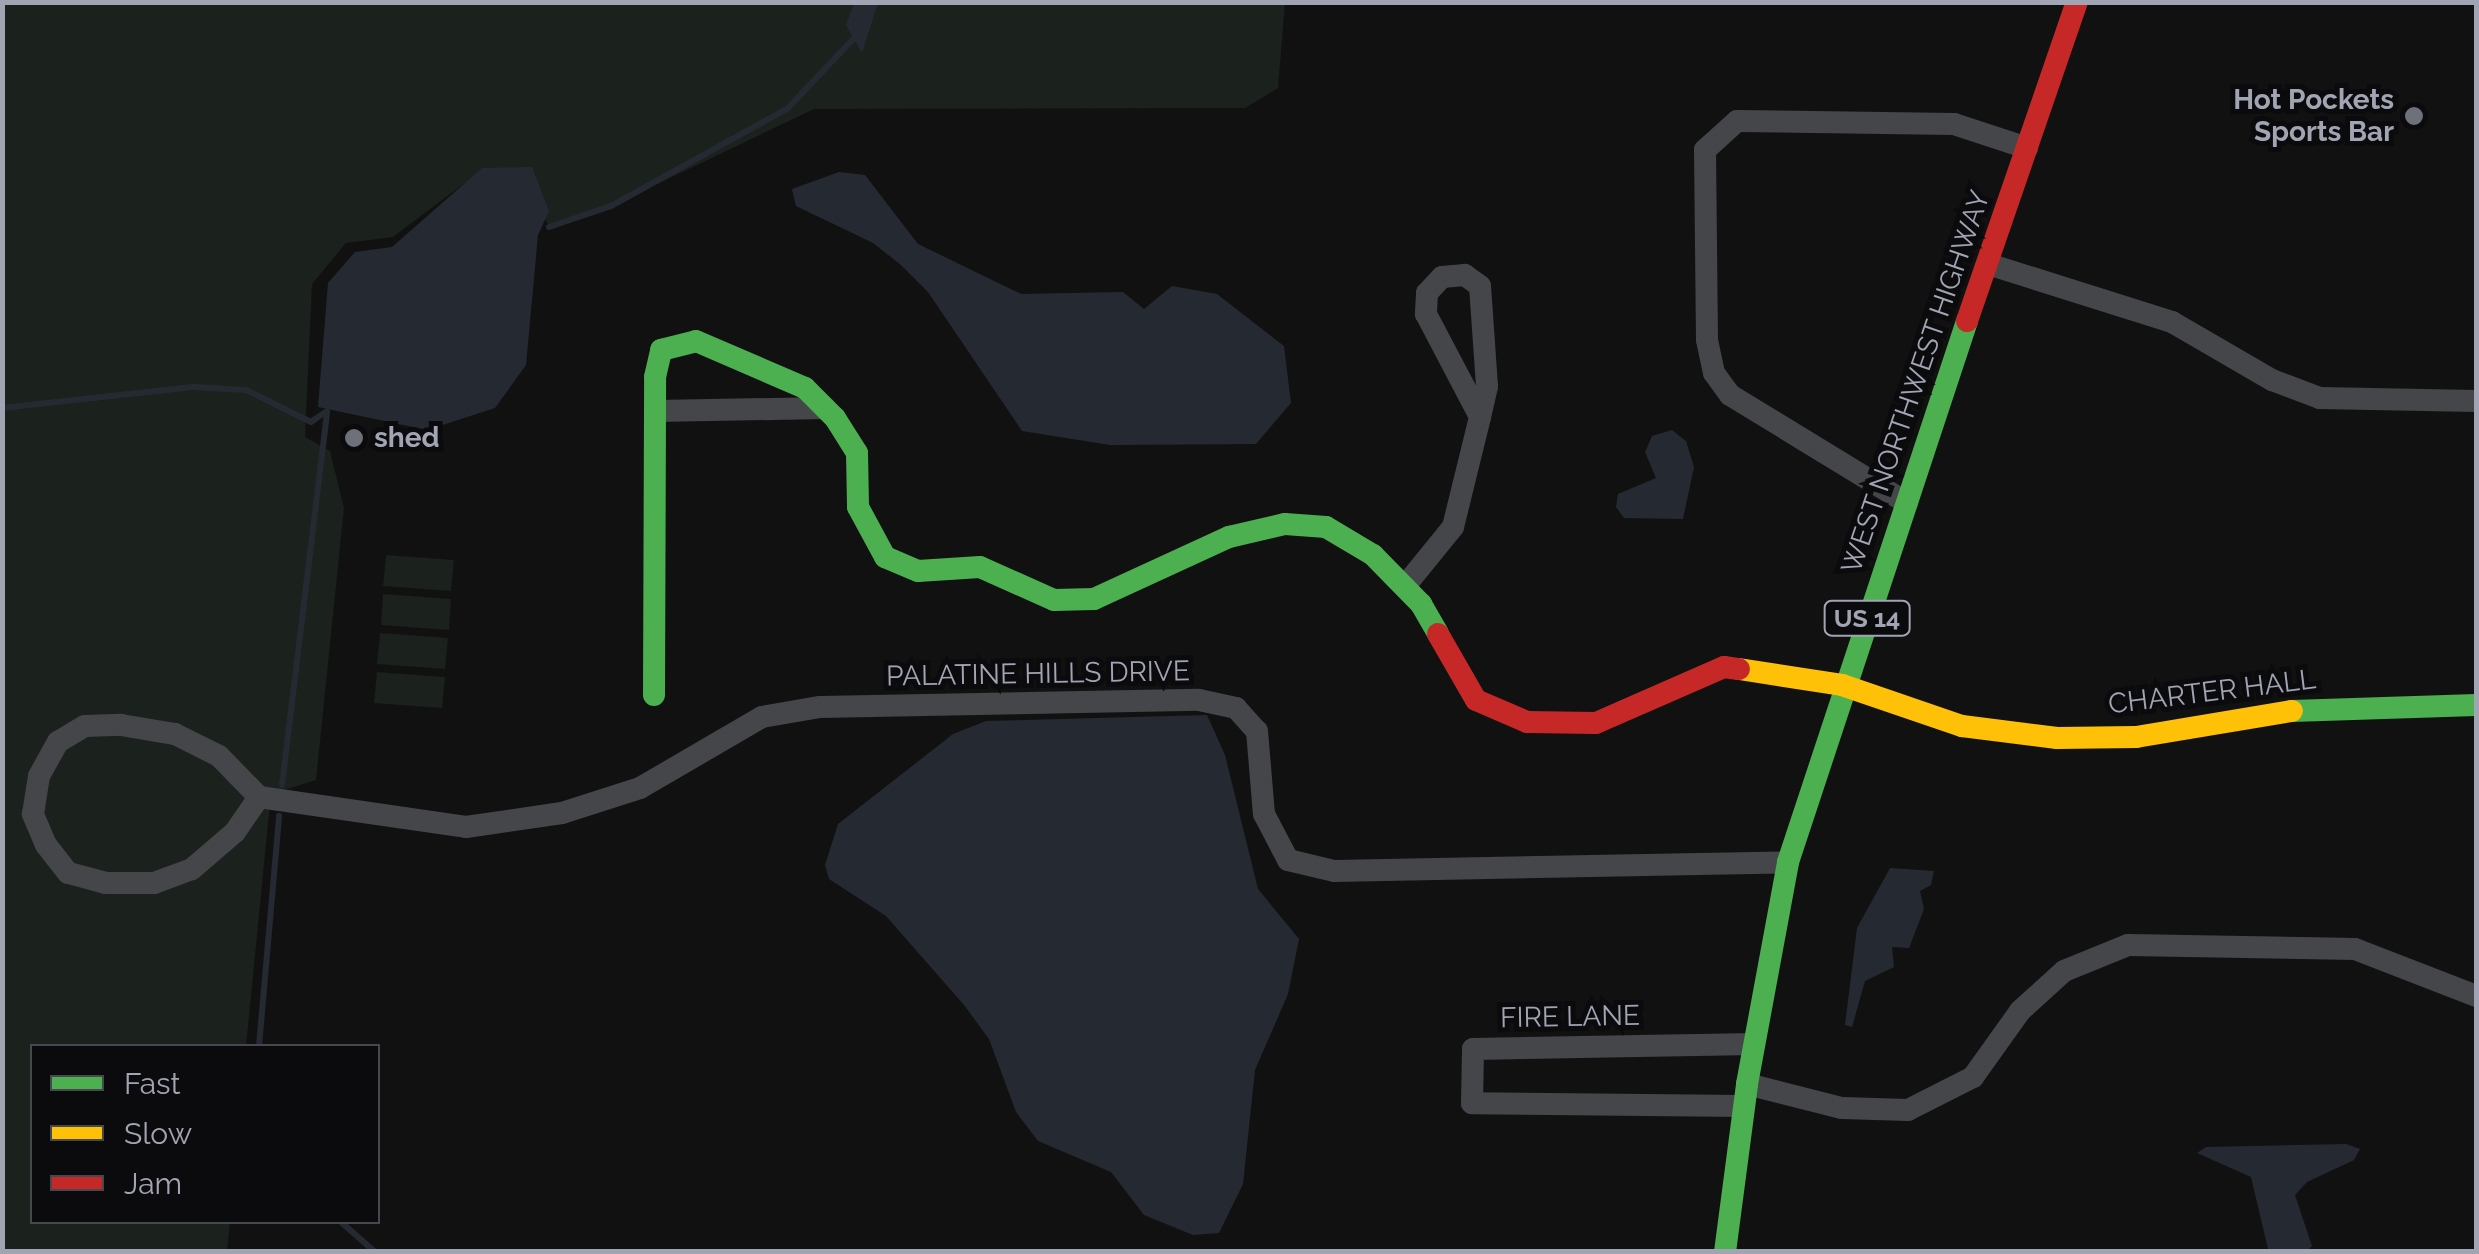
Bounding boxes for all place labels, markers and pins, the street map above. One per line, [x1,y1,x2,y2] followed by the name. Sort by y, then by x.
[2233,83,2394,149] place label: Hot Pockets Sports Bar
[2403,105,2425,127] marker: Hot Pockets Sports Bar
[374,421,440,455] place label: shed
[343,427,365,449] marker: shed

